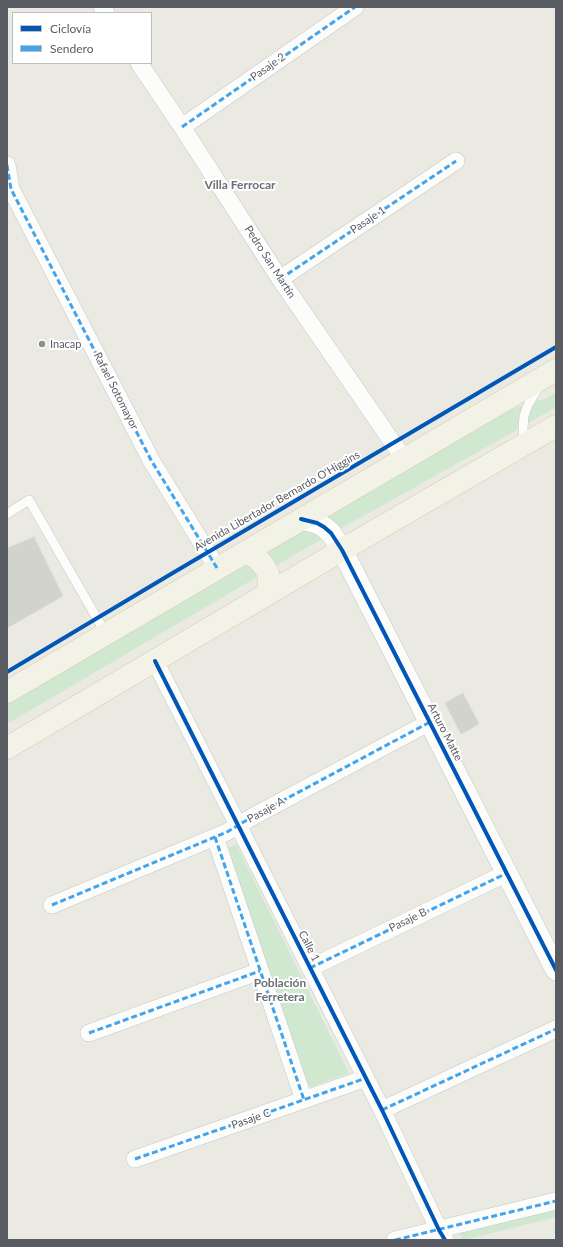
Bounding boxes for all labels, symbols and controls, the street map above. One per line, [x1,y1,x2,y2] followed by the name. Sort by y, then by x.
[12,12,152,64] legend
[50,21,91,36] text: Ciclovía
[50,41,94,56] text: Sendero
[248,50,288,84] street label: Pasaje 2
[204,178,276,192] district label: Villa Ferrocar
[348,203,388,237] street label: Pasaje 1
[242,223,298,301] street label: Pedro San Martín
[50,337,81,351] place label: Inacap
[37,339,47,349] marker: Inacap
[91,350,141,432] street label: Rafael Sotomayor
[192,448,362,554] street label: Avenida Libertador Bernardo O'Higgins
[425,701,465,763] street label: Arturo Matte
[245,794,287,826] street label: Pasaje A
[387,905,429,935] street label: Pasaje B
[296,928,322,964] street label: Calle 1
[254,976,306,1004] district label: Población Ferretera
[230,1106,272,1132] street label: Pasaje C

